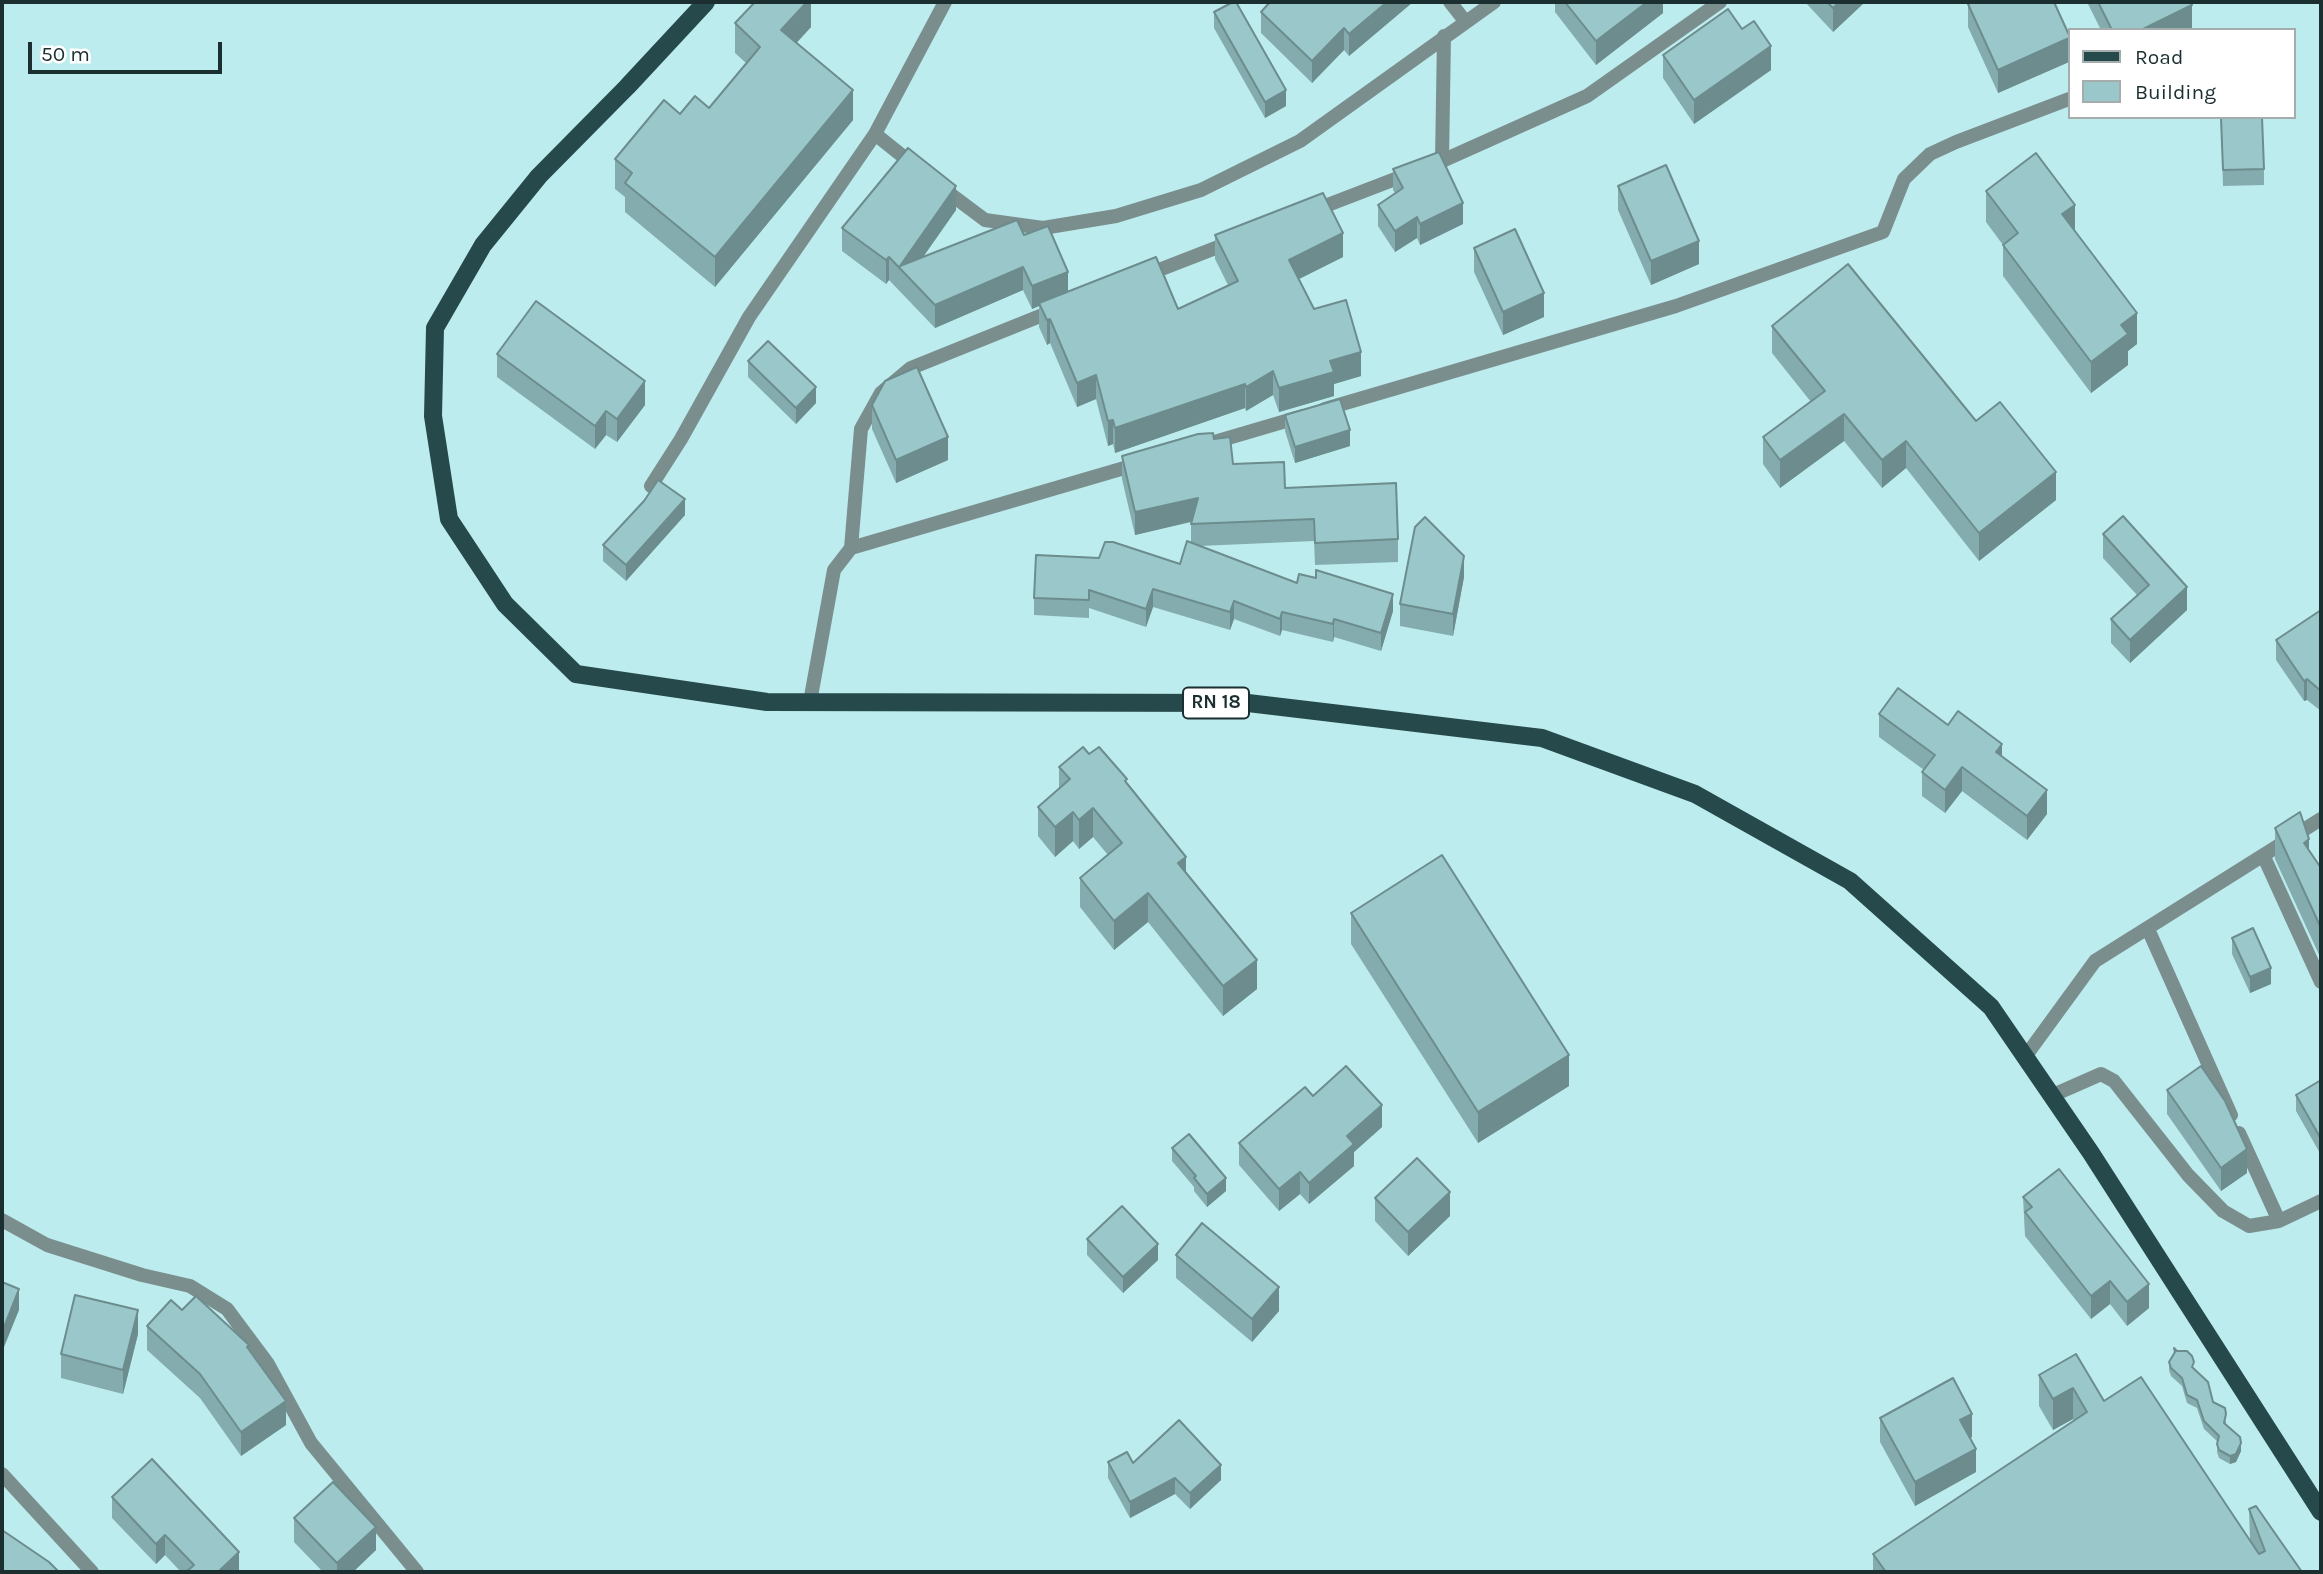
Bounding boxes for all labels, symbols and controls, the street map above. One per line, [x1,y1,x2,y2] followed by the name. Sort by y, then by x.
[32,28,226,72] scale bar
[2068,28,2295,119] legend
[41,42,90,66] text: 50 m
[2135,45,2183,69] text: Road
[2135,80,2216,104] text: Building
[1183,688,1249,718] road number: RN 18

